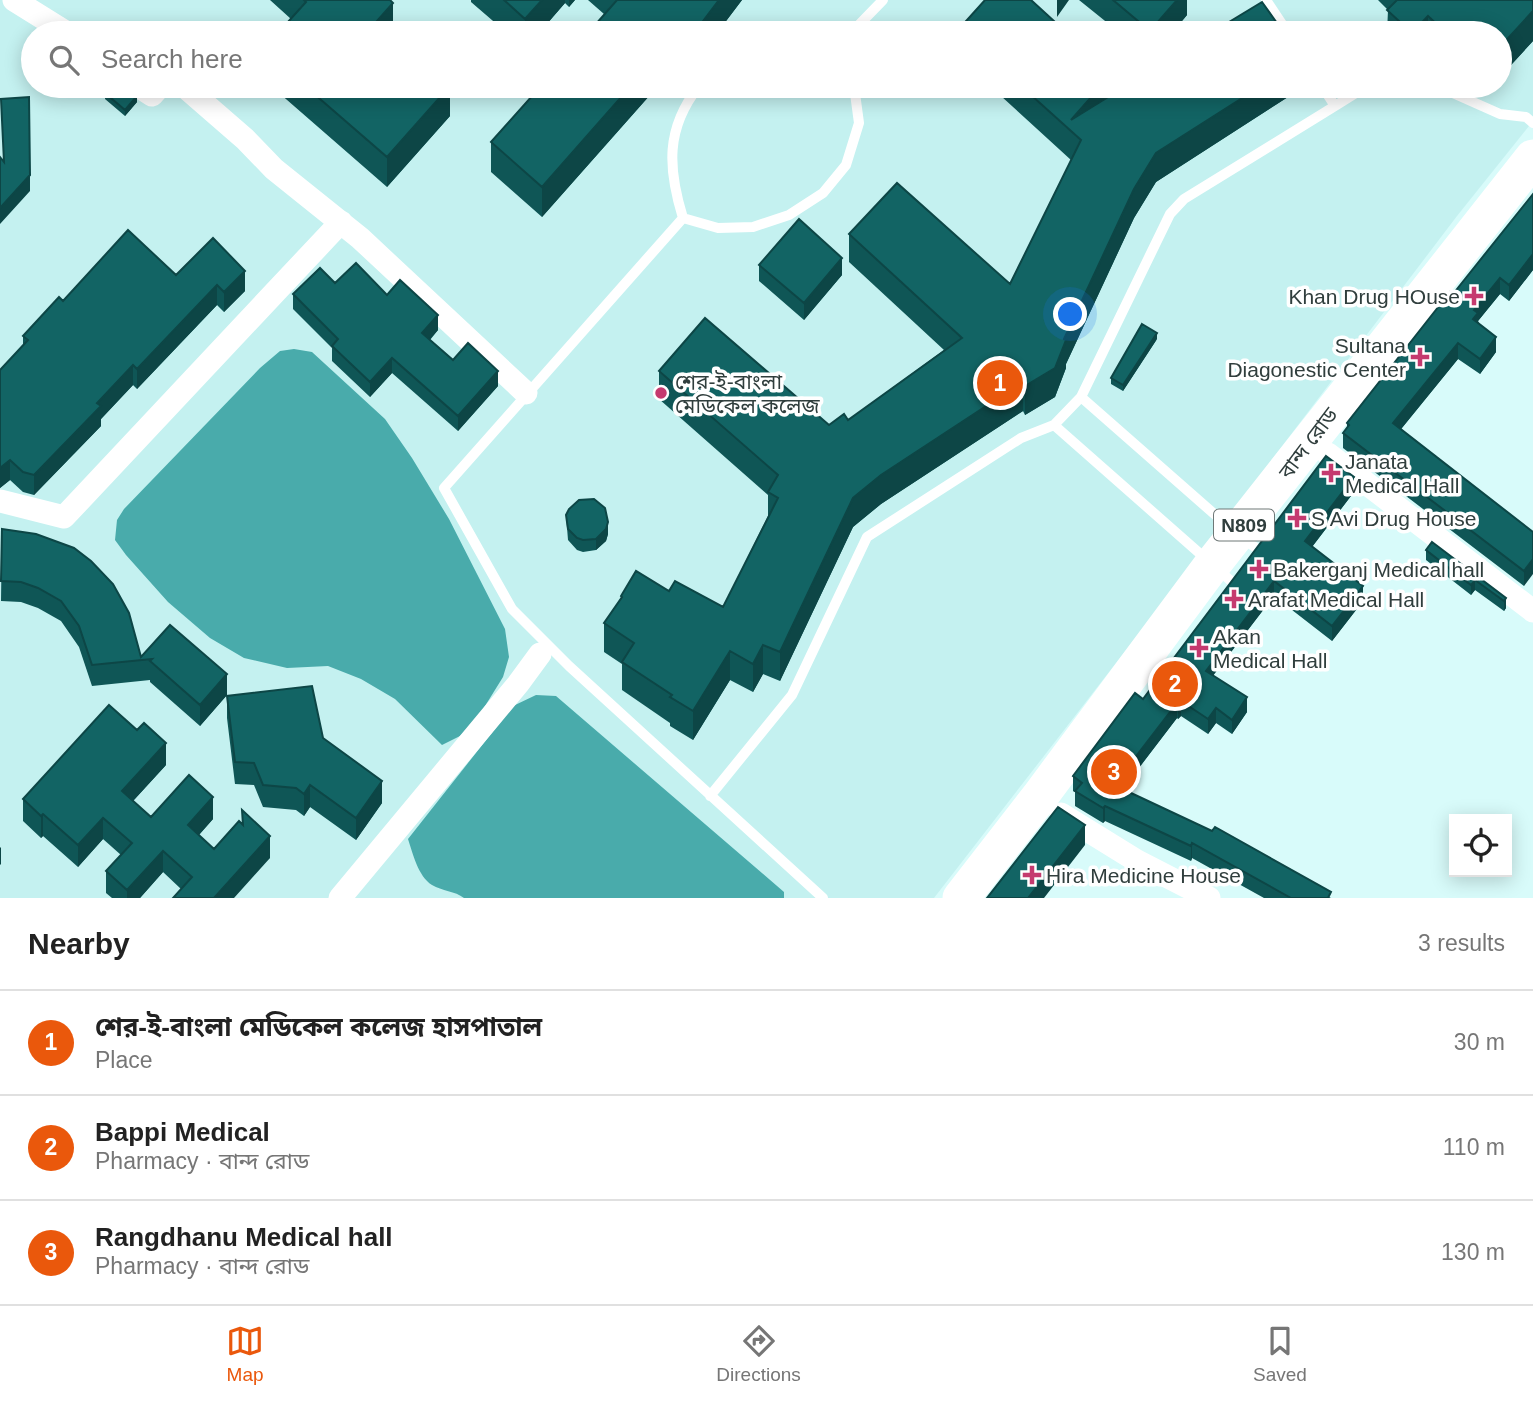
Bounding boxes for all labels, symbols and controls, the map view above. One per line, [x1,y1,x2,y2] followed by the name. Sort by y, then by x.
[21,21,1512,98] search box
[45,41,83,79] icon: search
[101,44,243,74] text: Search here
[1288,285,1460,308] place label: Khan Drug HOuse
[1466,288,1482,304] marker: Khan Drug HOuse
[1053,297,1087,331] your location
[1227,334,1406,381] place label: Sultana Diagonestic Center
[1412,349,1428,365] marker: Sultana Diagonestic Center
[977,357,1023,409] pin: 1
[675,370,821,417] place label: শের-ই-বাংলা মেডিকেল কলেজ
[653,385,669,401] marker: শের-ই-বাংলা মেডিকেল কলেজ
[1273,402,1343,484] street label: বান্দ রোড
[1345,450,1459,497] place label: Janata Medical Hall
[1323,465,1339,481] marker: Janata Medical Hall
[1311,507,1476,530] place label: S Avi Drug House
[1214,510,1274,540] road number: N809
[1289,510,1305,526] marker: S Avi Drug House
[1273,558,1484,581] place label: Bakerganj Medical hall
[1251,561,1267,577] marker: Bakerganj Medical hall
[1248,588,1424,611] place label: Arafat Medical Hall
[1226,591,1242,607] marker: Arafat Medical Hall
[1213,625,1327,672] place label: Akan Medical Hall
[1191,640,1207,656] marker: Akan Medical Hall
[1152,658,1198,710] pin: 2
[1091,746,1137,798] pin: 3
[1449,814,1512,877] map controls
[1449,814,1512,877] button: locate
[1046,864,1241,887] place label: Hira Medicine House
[1024,867,1040,883] marker: Hira Medicine House
[28,927,130,960] text: Nearby
[1418,930,1505,956] text: 3 results
[95,1012,542,1042] text: শের-ই-বাংলা মেডিকেল কলেজ হাসপাতাল
[45,1029,57,1055] text: 1
[1454,1029,1505,1055] text: 30 m
[95,1047,153,1073] text: Place
[95,1117,270,1147] text: Bappi Medical
[45,1134,57,1160] text: 2
[1443,1134,1505,1160] text: 110 m
[95,1148,309,1174] text: Pharmacy · বান্দ রোড
[95,1222,393,1252] text: Rangdhanu Medical hall
[45,1239,57,1265] text: 3
[1441,1239,1505,1265] text: 130 m
[95,1253,309,1279] text: Pharmacy · বান্দ রোড
[226,1322,264,1386] tab: Map
[716,1322,801,1386] tab: Directions
[1253,1322,1307,1386] tab: Saved

